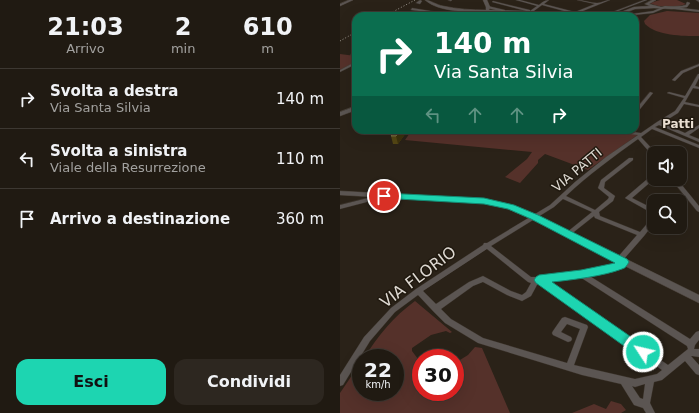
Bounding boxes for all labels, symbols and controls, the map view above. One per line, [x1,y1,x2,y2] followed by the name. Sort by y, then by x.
[47,13,124,41] text: 21:03
[175,13,191,41] text: 2
[243,13,293,41] text: 610
[434,27,531,60] text: 140 m
[368,28,420,80] icon: right
[66,41,105,56] text: Arrivo
[171,41,195,56] text: min
[261,41,274,56] text: m
[434,61,573,82] text: Via Santa Silvia
[50,82,178,100] text: Svolta a destra
[16,88,38,110] icon: right
[276,90,324,108] text: 140 m
[50,100,151,115] text: Via Santa Silvia
[422,104,444,126] icon: left
[464,104,486,126] icon: ahead
[506,104,528,126] icon: ahead
[548,104,570,126] icon: right
[662,117,694,131] district label: Patti
[50,142,187,160] text: Svolta a sinistra
[549,145,605,195] street label: VIA PATTI
[647,146,687,234] map controls
[647,146,687,186] button: sound
[16,148,38,170] icon: left
[276,150,324,168] text: 110 m
[50,160,206,175] text: Viale della Resurrezione
[367,179,401,213] pin
[373,185,395,207] icon: arrive
[647,194,687,234] button: search
[16,208,38,230] icon: arrive
[50,210,230,228] text: Arrivo a destinazione
[276,210,324,228] text: 360 m
[376,242,460,312] street label: VIA FLORIO
[622,331,664,373] position arrow
[412,349,464,401] speed limit sign: 30
[364,358,392,382] text: 22
[16,359,166,405] button: Esci
[174,359,324,405] button: Condividi
[365,379,391,390] text: km/h

